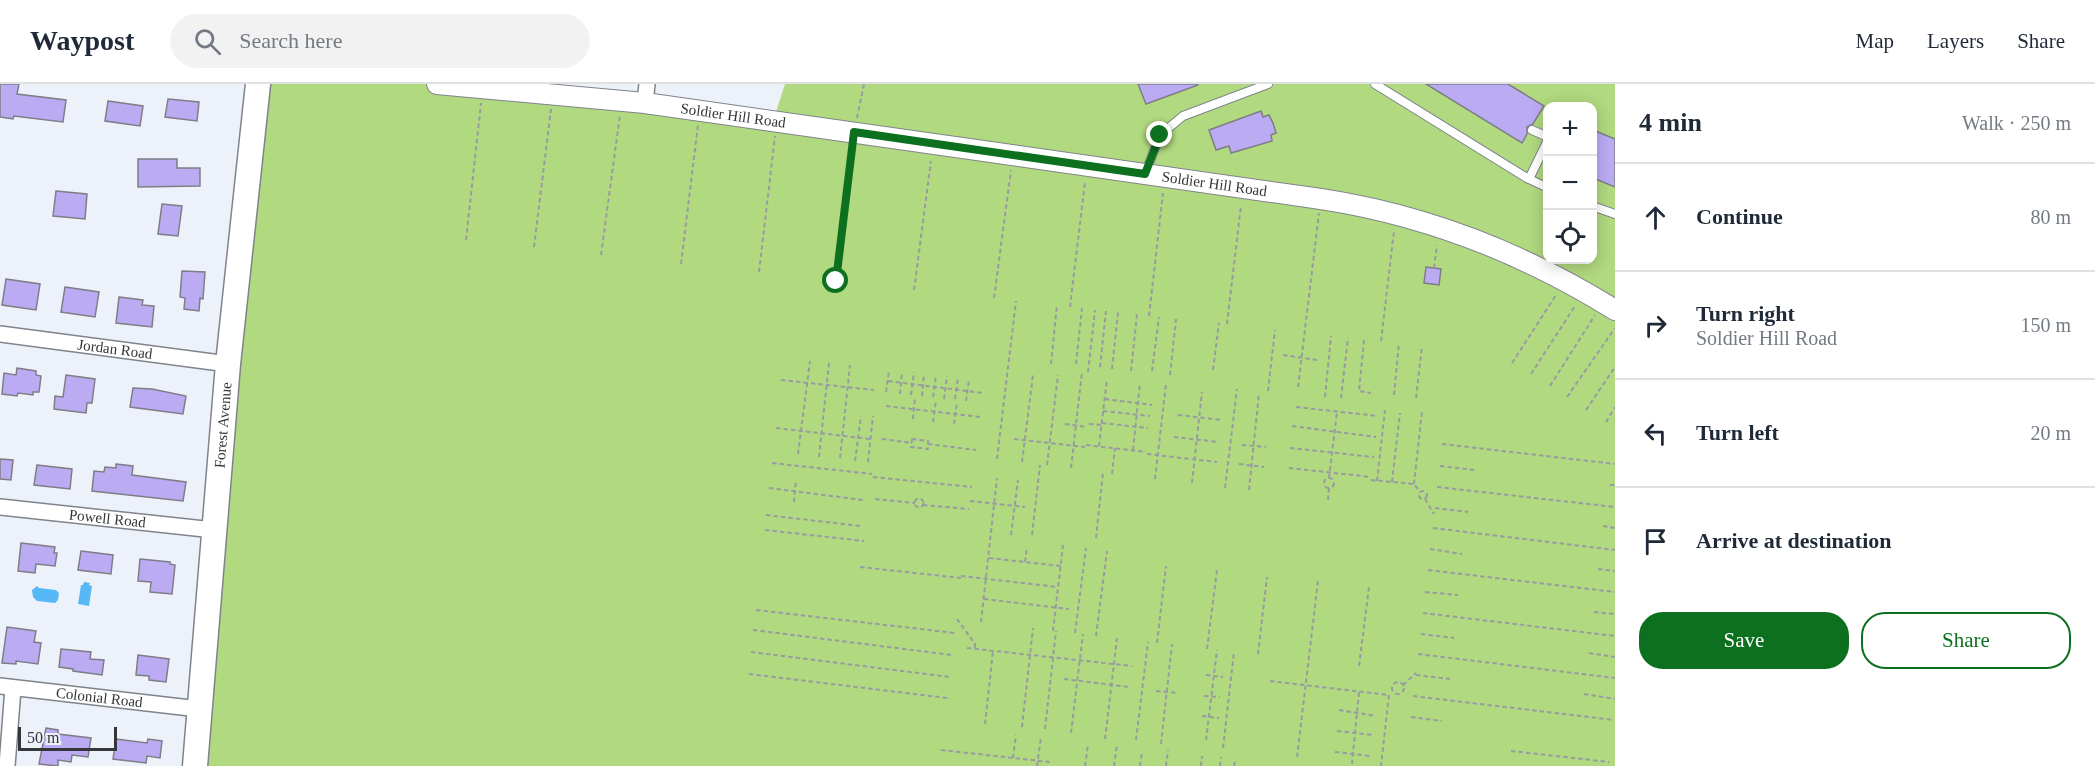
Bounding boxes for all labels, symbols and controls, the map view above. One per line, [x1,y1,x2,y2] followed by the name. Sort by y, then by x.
[170,14,590,68] search box
[30,25,134,56] text: Waypost
[191,25,224,58] icon: search
[239,28,342,53] text: Search here
[1856,29,1894,53] text: Map
[1927,29,1984,53] text: Layers
[2017,29,2065,53] text: Share
[680,100,787,131] street label: Soldier Hill Road
[1543,102,1597,264] map controls
[1543,102,1597,156] button: +
[1639,108,1702,137] text: 4 min
[1962,112,2071,134] text: Walk · 250 m
[1146,121,1172,147] route end
[1543,156,1597,210] button: −
[1161,168,1268,199] street label: Soldier Hill Road
[1639,201,1672,234] icon: ahead
[1696,204,1783,229] text: Continue
[2030,206,2071,228] text: 80 m
[1543,210,1597,264] button: locate
[822,267,848,293] route start
[1696,301,1795,326] text: Turn right
[1639,309,1672,342] icon: right
[2020,314,2071,336] text: 150 m
[1696,327,1837,349] text: Soldier Hill Road
[77,336,154,362] street label: Jordan Road
[211,381,235,469] street label: Forest Avenue
[1639,417,1672,450] icon: left
[1696,420,1779,445] text: Turn left
[2030,422,2071,444] text: 20 m
[68,506,147,531] street label: Powell Road
[1639,525,1672,558] icon: arrive
[1696,528,1892,553] text: Arrive at destination
[1639,612,1849,669] button: Save
[1861,612,2071,669] button: Share
[55,685,144,710] street label: Colonial Road
[18,724,117,752] scale bar
[27,729,59,746] text: 50 m

